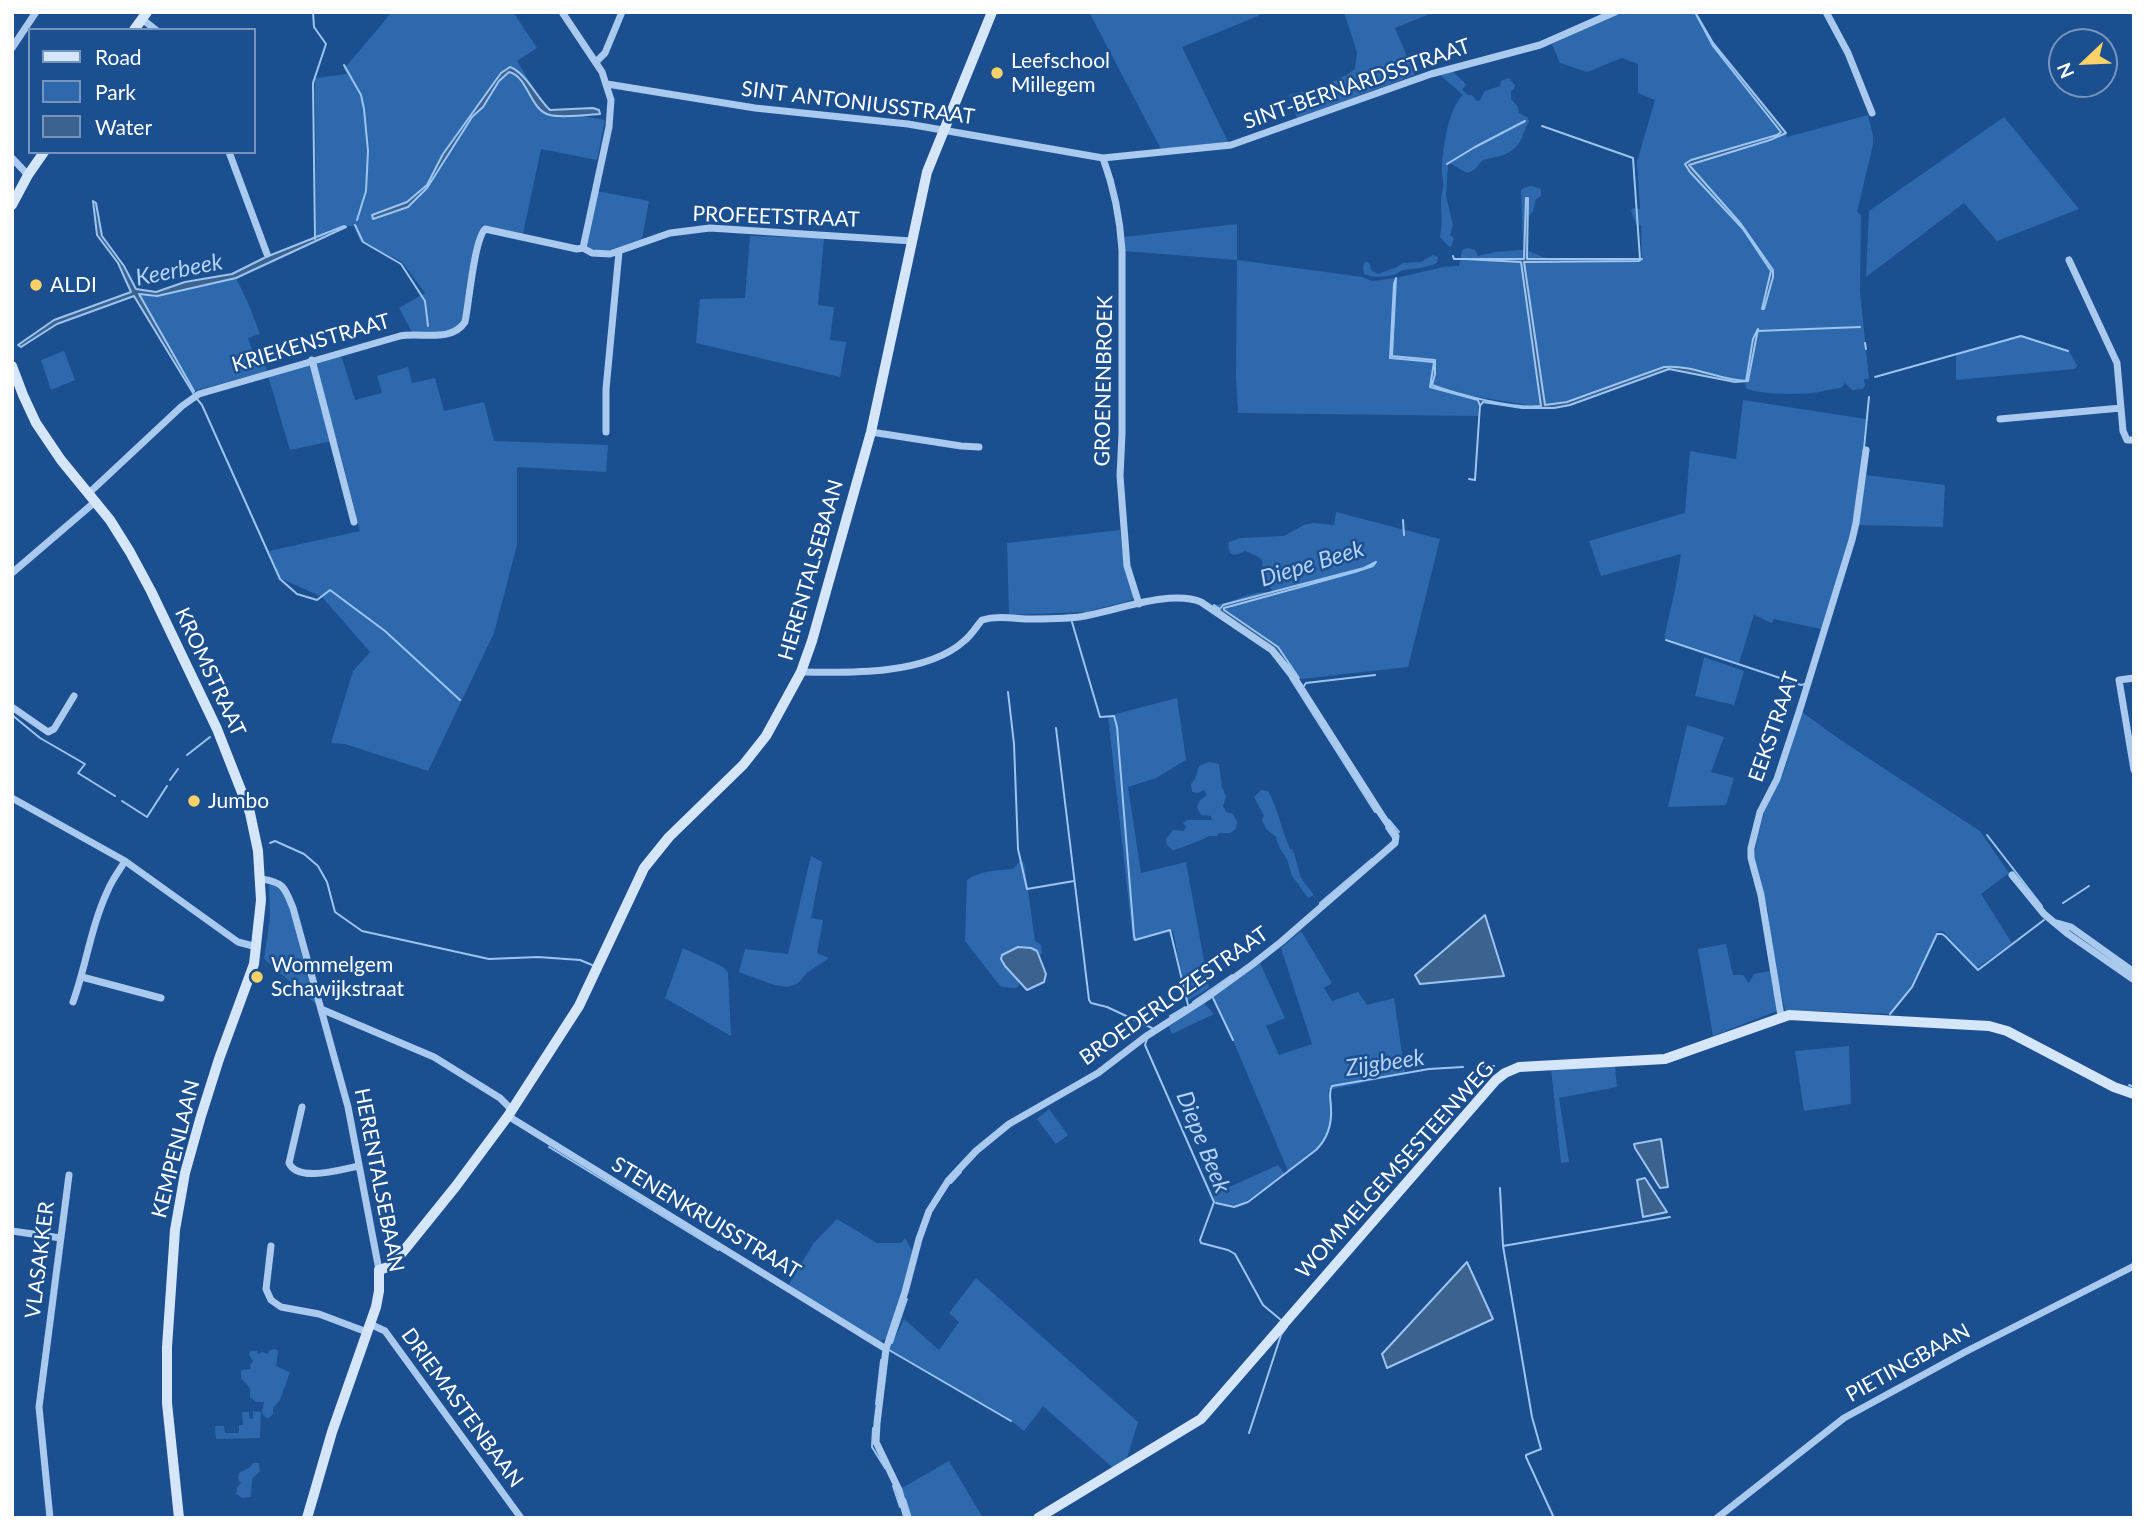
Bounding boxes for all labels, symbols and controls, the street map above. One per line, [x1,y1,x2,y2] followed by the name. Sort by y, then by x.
[28,28,256,154] legend
[2048,28,2118,98] north arrow
[1240,33,1474,135] street label: SINT-BERNARDSSTRAAT
[95,44,142,69] text: Road
[1011,48,1110,98] place label: Leefschool Millegem
[2052,59,2078,82] text: N
[989,65,1005,81] marker: Leefschool Millegem
[740,76,976,130] street label: SINT ANTONIUSSTRAAT
[95,79,136,104] text: Park
[95,114,152,139] text: Water
[692,201,860,233] street label: PROFEETSTRAAT
[133,248,225,292] water label: Keerbeek
[50,272,97,298] place label: ALDI
[28,277,44,293] marker: ALDI
[1090,295,1118,467] street label: GROENENBROEK
[229,308,393,378] street label: KRIEKENSTRAAT
[773,477,849,663] street label: HERENTALSEBAAN
[1257,535,1367,593] water label: Diepe Beek
[169,603,251,741] street label: KROMSTRAAT
[1743,669,1805,785] street label: EEKSTRAAT
[208,788,269,814] place label: Jumbo
[186,793,202,809] marker: Jumbo
[1075,921,1273,1071] street label: BROEDERLOZESTRAAT
[271,952,404,1002] place label: Wommelgem Schawijkstraat
[249,969,265,985] marker: Wommelgem Schawijkstraat
[1344,1044,1426,1082] water label: Zijgbeek
[1291,1056,1499,1284] street label: WOMMELGEMSESTEENWEG
[147,1077,205,1221] street label: KEMPENLAAN
[349,1086,409,1274] street label: HERENTALSEBAAN
[1170,1087,1236,1197] water label: Diepe Beek
[607,1152,805,1284] street label: STENENKRUISSTRAAT
[20,1200,60,1320] street label: VLASAKKER
[1841,1319,1975,1407] street label: PIETINGBAAN
[396,1323,528,1493] street label: DRIEMASTENBAAN

